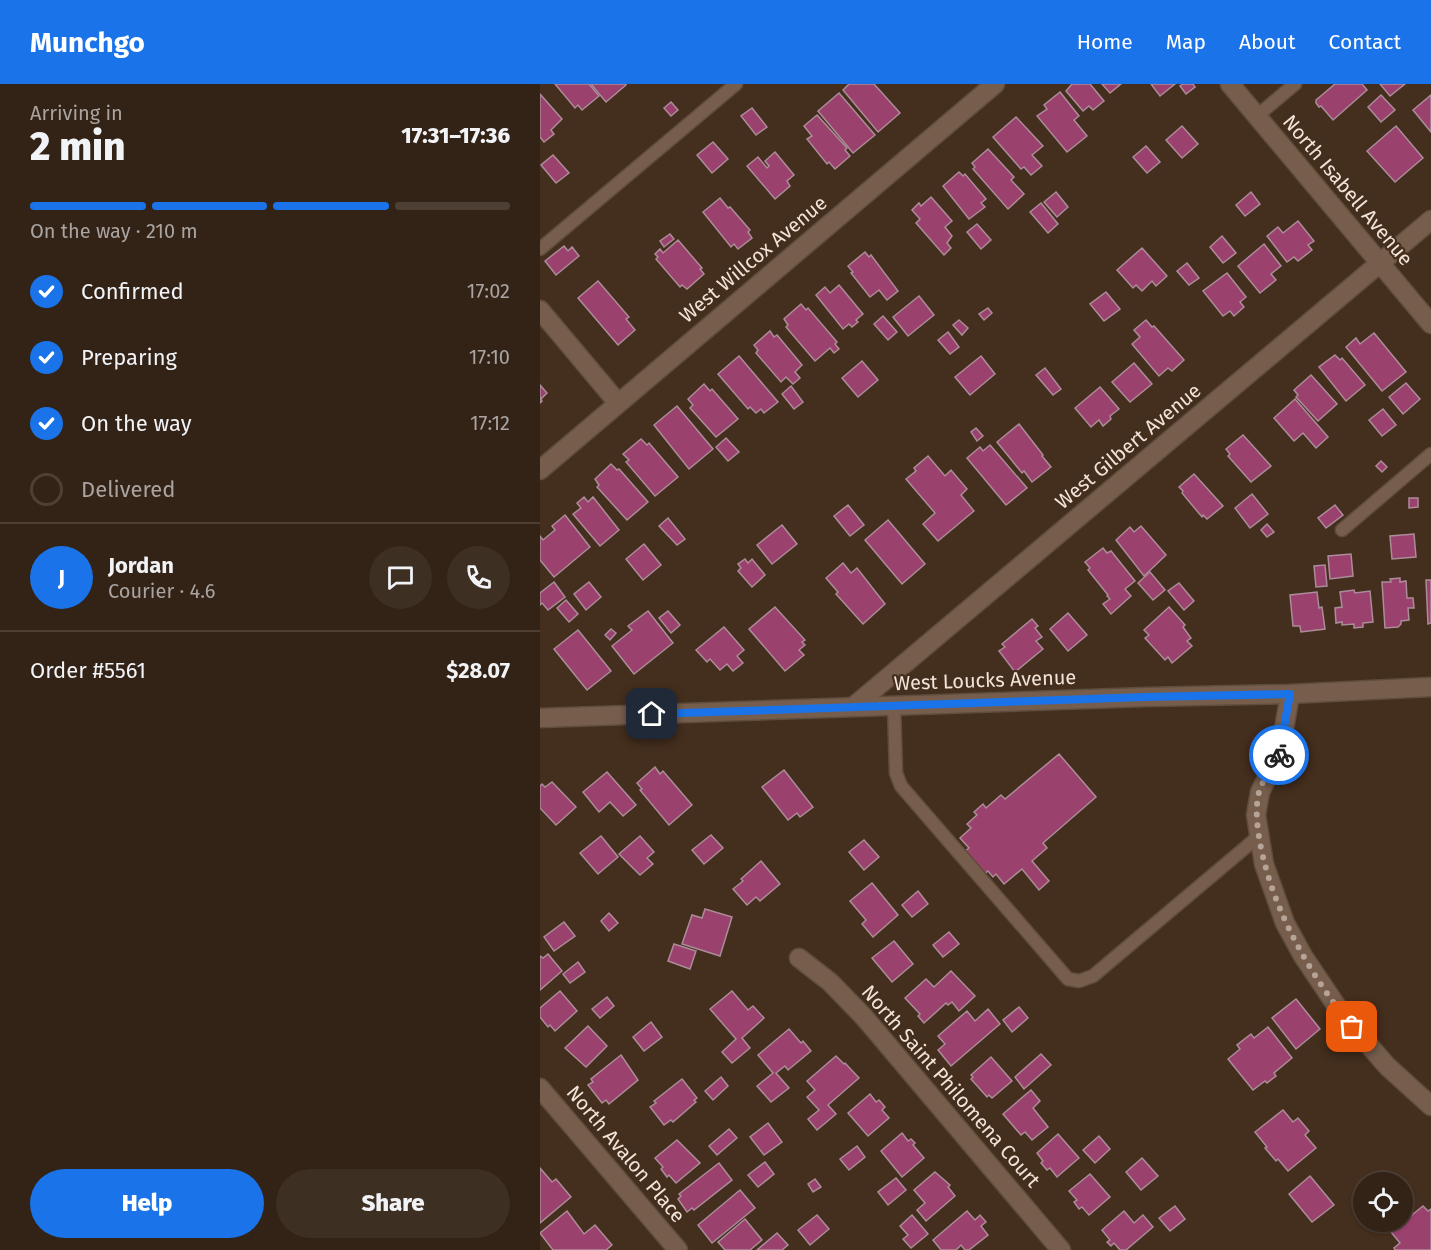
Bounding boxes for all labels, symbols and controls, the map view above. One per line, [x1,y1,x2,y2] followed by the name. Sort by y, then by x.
[30,26,145,59] text: Munchgo
[1077,29,1133,55] text: Home
[1166,29,1206,55] text: Map
[1239,29,1296,55] text: About
[1329,29,1401,55] text: Contact
[30,101,123,125] text: Arriving in
[1278,110,1418,270] street label: North Isabell Avenue
[401,122,510,149] text: 17:31–17:36
[30,124,126,170] text: 2 min
[674,190,832,328] street label: West Willcox Avenue
[30,219,198,243] text: On the way · 210 m
[30,275,63,308] icon: check
[81,278,184,305] text: Confirmed
[467,279,510,303] text: 17:02
[30,341,63,374] icon: check
[81,344,177,371] text: Preparing
[469,345,510,369] text: 17:10
[1050,378,1206,514] street label: West Gilbert Avenue
[30,407,63,440] icon: check
[81,410,192,437] text: On the way
[470,411,510,435] text: 17:12
[81,476,176,503] text: Delivered
[369,546,432,609] button: chat
[447,546,510,609] button: phone
[108,552,174,579] text: Jordan
[58,564,65,591] text: J
[108,579,215,603] text: Courier · 4.6
[30,657,146,684] text: Order #5561
[446,657,510,684] text: $28.07
[893,665,1077,695] street label: West Loucks Avenue
[626,688,677,739] pin
[635,697,668,730] icon: home
[1249,725,1309,785] courier
[1263,739,1296,772] icon: bike
[857,980,1046,1193] street label: North Saint Philomena Court
[1326,1001,1377,1052] pin
[1335,1010,1368,1043] icon: bag
[562,1081,690,1227] street label: North Avalon Place
[30,1169,264,1238] button: Help
[276,1169,510,1238] button: Share
[1353,1172,1413,1232] map controls
[1353,1172,1413,1232] button: locate

